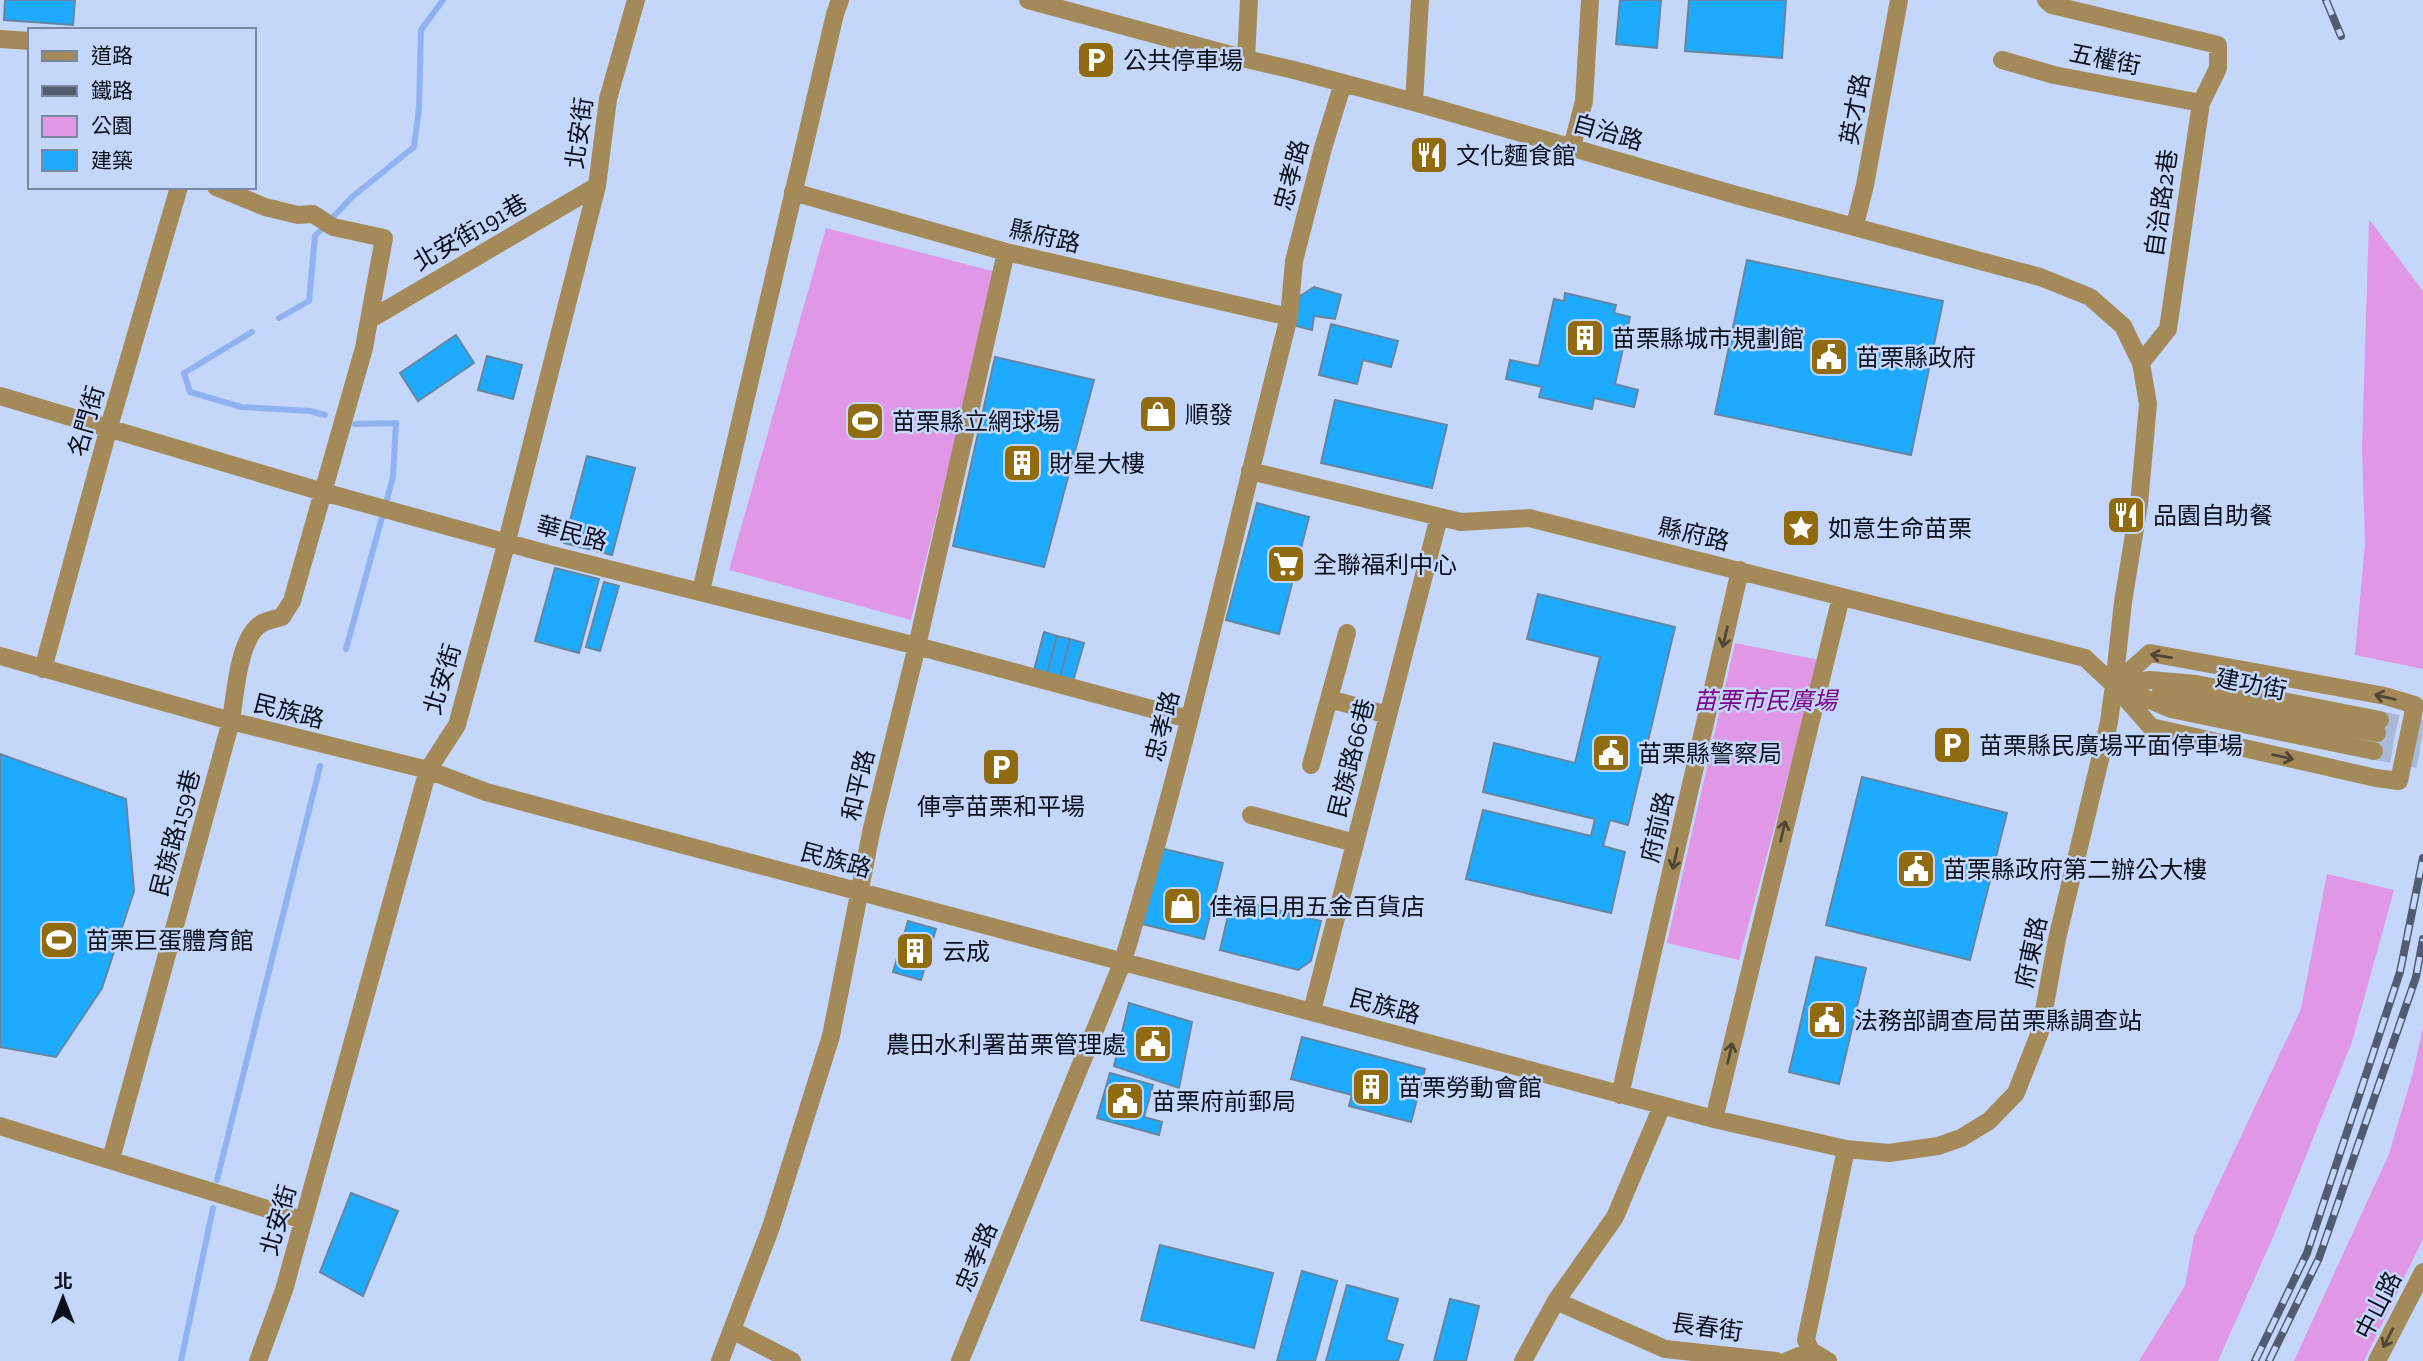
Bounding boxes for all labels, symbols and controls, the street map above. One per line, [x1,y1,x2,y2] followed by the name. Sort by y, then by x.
[28,28,256,189] legend
[2067,38,2143,80] street label: 五權街
[1075,39,1117,81] parking icon: 公共停車場
[91,43,133,68] text: 道路
[1123,46,1243,75] place label: 公共停車場
[1834,71,1876,147] street label: 英才路
[91,78,133,103] text: 鐵路
[560,95,598,171] street label: 北安街
[1569,108,1647,156] street label: 自治路
[91,113,133,138] text: 公園
[1408,134,1450,176] restaurant icon: 文化麵食館
[1268,136,1314,214] street label: 忠孝路
[1456,141,1576,170] place label: 文化麵食館
[2139,147,2183,259] street label: 自治路2巷
[91,148,133,173] text: 建築
[408,188,532,276] street label: 北安街191巷
[1007,214,1083,258] street label: 縣府路
[1564,317,1606,359] building icon: 苗栗縣城市規劃館
[1612,324,1804,353] place label: 苗栗縣城市規劃館
[1808,336,1850,378] public building icon: 苗栗縣政府
[1856,343,1976,372] place label: 苗栗縣政府
[62,382,110,460] street label: 名門街
[1137,393,1179,435] shop icon: 順發
[844,400,886,442] sports icon: 苗栗縣立網球場
[1185,400,1233,429] place label: 順發
[892,407,1060,436] place label: 苗栗縣立網球場
[1001,442,1043,484] building icon: 財星大樓
[1049,449,1145,478] place label: 財星大樓
[2105,494,2147,536] restaurant icon: 品園自助餐
[2153,501,2273,530] place label: 品園自助餐
[1780,507,1822,549] place icon: 如意生命苗栗
[533,510,611,556] street label: 華民路
[1656,512,1732,556] street label: 縣府路
[1828,514,1972,543] place label: 如意生命苗栗
[1265,543,1307,585] supermarket icon: 全聯福利中心
[1313,550,1457,579] place label: 全聯福利中心
[1718,625,1732,648] one-way arrow
[418,640,466,718] street label: 北安街
[2151,649,2173,662] one-way arrow
[2213,663,2289,705] street label: 建功街
[1693,686,1840,715] park label: 苗栗市民廣場
[251,688,327,734] street label: 民族路
[1139,688,1185,764] street label: 忠孝路
[2374,690,2397,703] one-way arrow
[1322,696,1380,820] street label: 民族路66巷
[1931,724,1973,766] parking icon: 苗栗縣民廣場平面停車場
[1979,731,2243,760] place label: 苗栗縣民廣場平面停車場
[1590,732,1632,774] public building icon: 苗栗縣警察局
[1638,739,1782,768] place label: 苗栗縣警察局
[980,746,1022,788] parking icon: 俥亭苗栗和平場
[836,747,880,823] street label: 和平路
[2271,750,2294,764] one-way arrow
[144,766,206,900] street label: 民族路159巷
[1635,789,1679,865] street label: 府前路
[917,792,1085,821] place label: 俥亭苗栗和平場
[1777,820,1790,843] one-way arrow
[797,837,875,883] street label: 民族路
[1667,847,1681,870] one-way arrow
[1895,848,1937,890] public building icon: 苗栗縣政府第二辦公大樓
[1943,855,2207,884] place label: 苗栗縣政府第二辦公大樓
[1161,885,1203,927] shop icon: 佳福日用五金百貨店
[1209,892,1425,921] place label: 佳福日用五金百貨店
[2009,914,2053,990] street label: 府東路
[38,919,80,961] sports icon: 苗栗巨蛋體育館
[86,926,254,955] place label: 苗栗巨蛋體育館
[894,930,936,972] building icon: 云成
[942,937,990,966] place label: 云成
[1346,983,1424,1029] street label: 民族路
[1806,999,1848,1041] public building icon: 法務部調查局苗栗縣調查站
[1854,1006,2142,1035] place label: 法務部調查局苗栗縣調查站
[1132,1023,1174,1065] public building icon: 農田水利署苗栗管理處
[886,1030,1126,1059] place label: 農田水利署苗栗管理處
[1724,1042,1737,1064] one-way arrow
[1350,1066,1392,1108] building icon: 苗栗勞動會館
[1398,1073,1542,1102] place label: 苗栗勞動會館
[1104,1080,1146,1122] public building icon: 苗栗府前郵局
[1152,1087,1296,1116] place label: 苗栗府前郵局
[254,1181,302,1259] street label: 北安街
[949,1218,1003,1296] street label: 忠孝路
[28,1263,98,1333] north arrow
[2349,1266,2407,1344] street label: 中山路
[53,1270,73,1293] text: 北
[1669,1308,1745,1346] street label: 長春街
[2381,1327,2395,1348] one-way arrow

